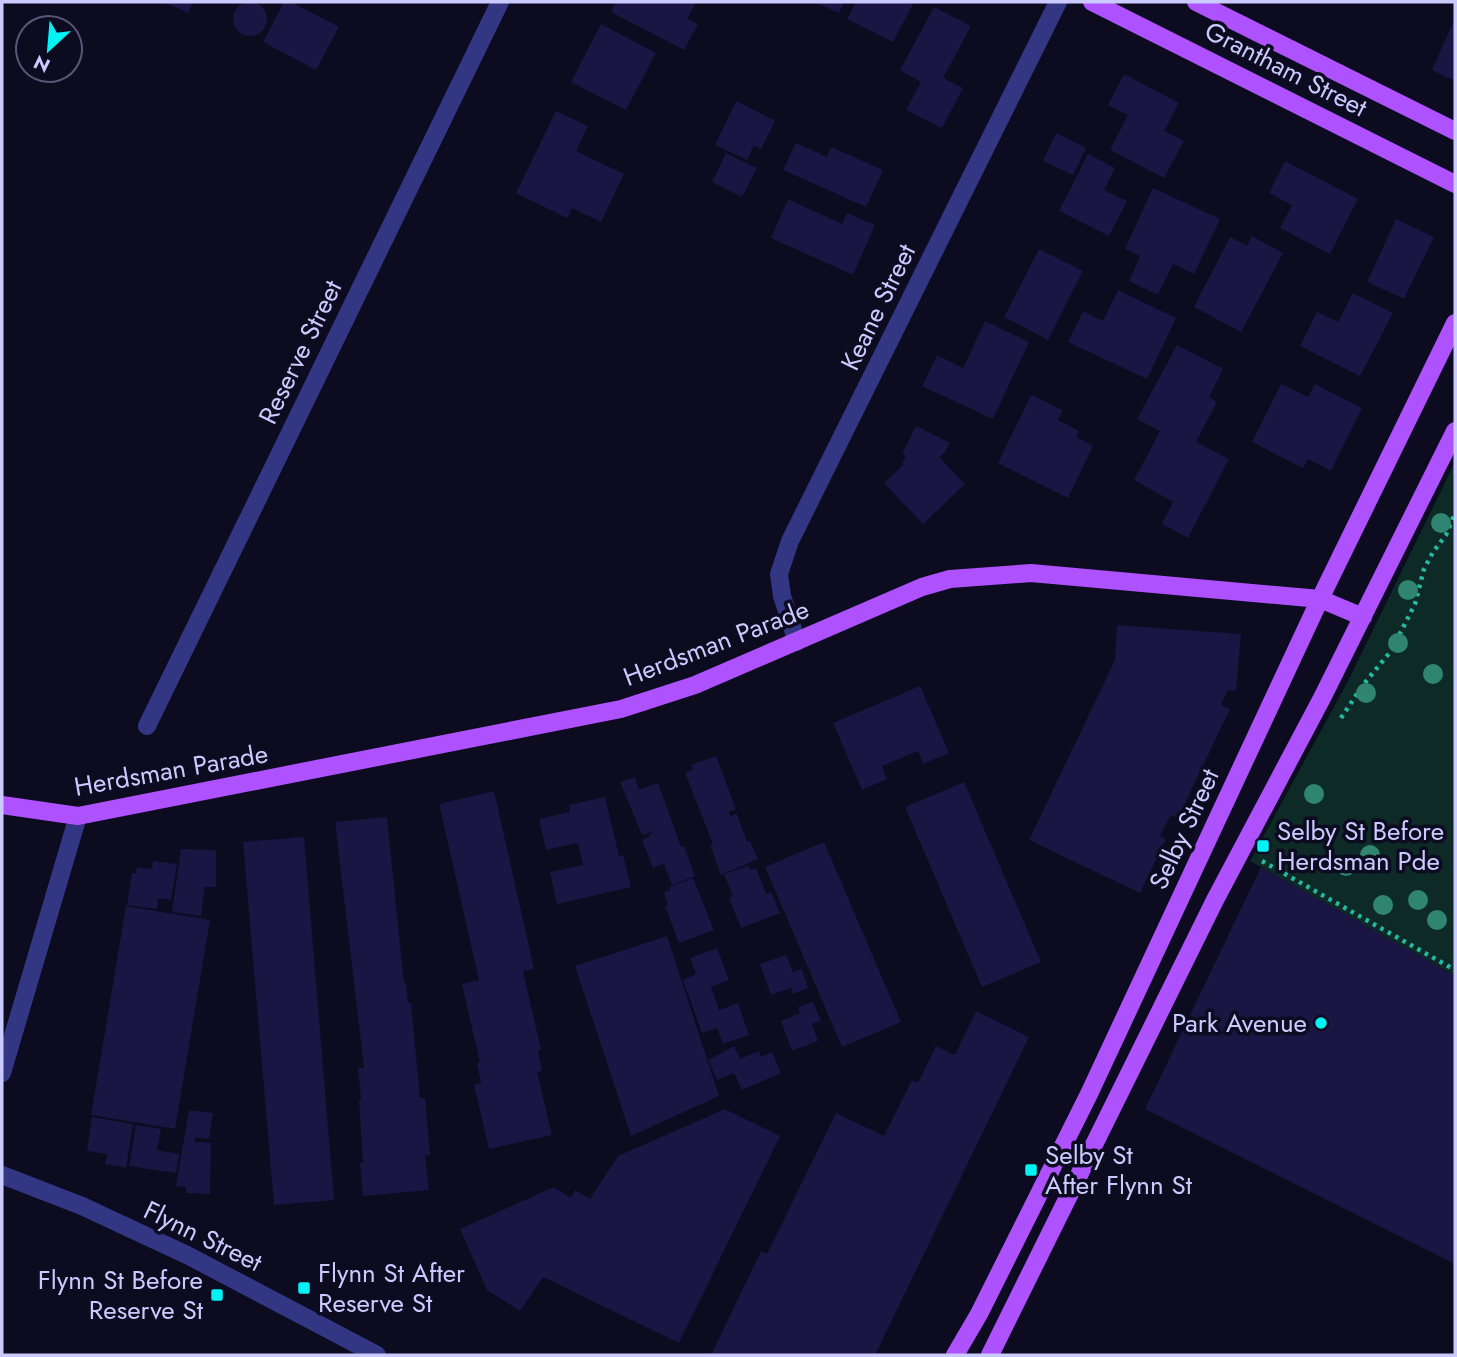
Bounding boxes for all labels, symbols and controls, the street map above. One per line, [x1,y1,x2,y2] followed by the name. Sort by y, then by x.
[1198,12,1374,127] street label: Grantham Street
[14,14,84,84] north arrow
[29,48,54,79] text: N
[831,237,925,377] street label: Keane Street
[249,273,352,430] street label: Reserve Street
[618,590,814,696] street label: Herdsman Parade
[71,734,271,806] street label: Herdsman Parade
[1139,762,1229,896] street label: Selby Street
[1277,812,1444,880] place label: Selby St Before Herdsman Pde
[1255,838,1271,854] marker: Selby St Before Herdsman Pde
[1172,1004,1307,1042] place label: Park Avenue
[1313,1015,1329,1031] marker: Park Avenue
[1045,1136,1193,1204] place label: Selby St After Flynn St
[1023,1162,1039,1178] marker: Selby St After Flynn St
[137,1191,269,1281] street label: Flynn Street
[318,1254,465,1322] place label: Flynn St After Reserve St
[38,1261,204,1329] place label: Flynn St Before Reserve St
[296,1280,312,1296] marker: Flynn St After Reserve St
[209,1287,225,1303] marker: Flynn St Before Reserve St

